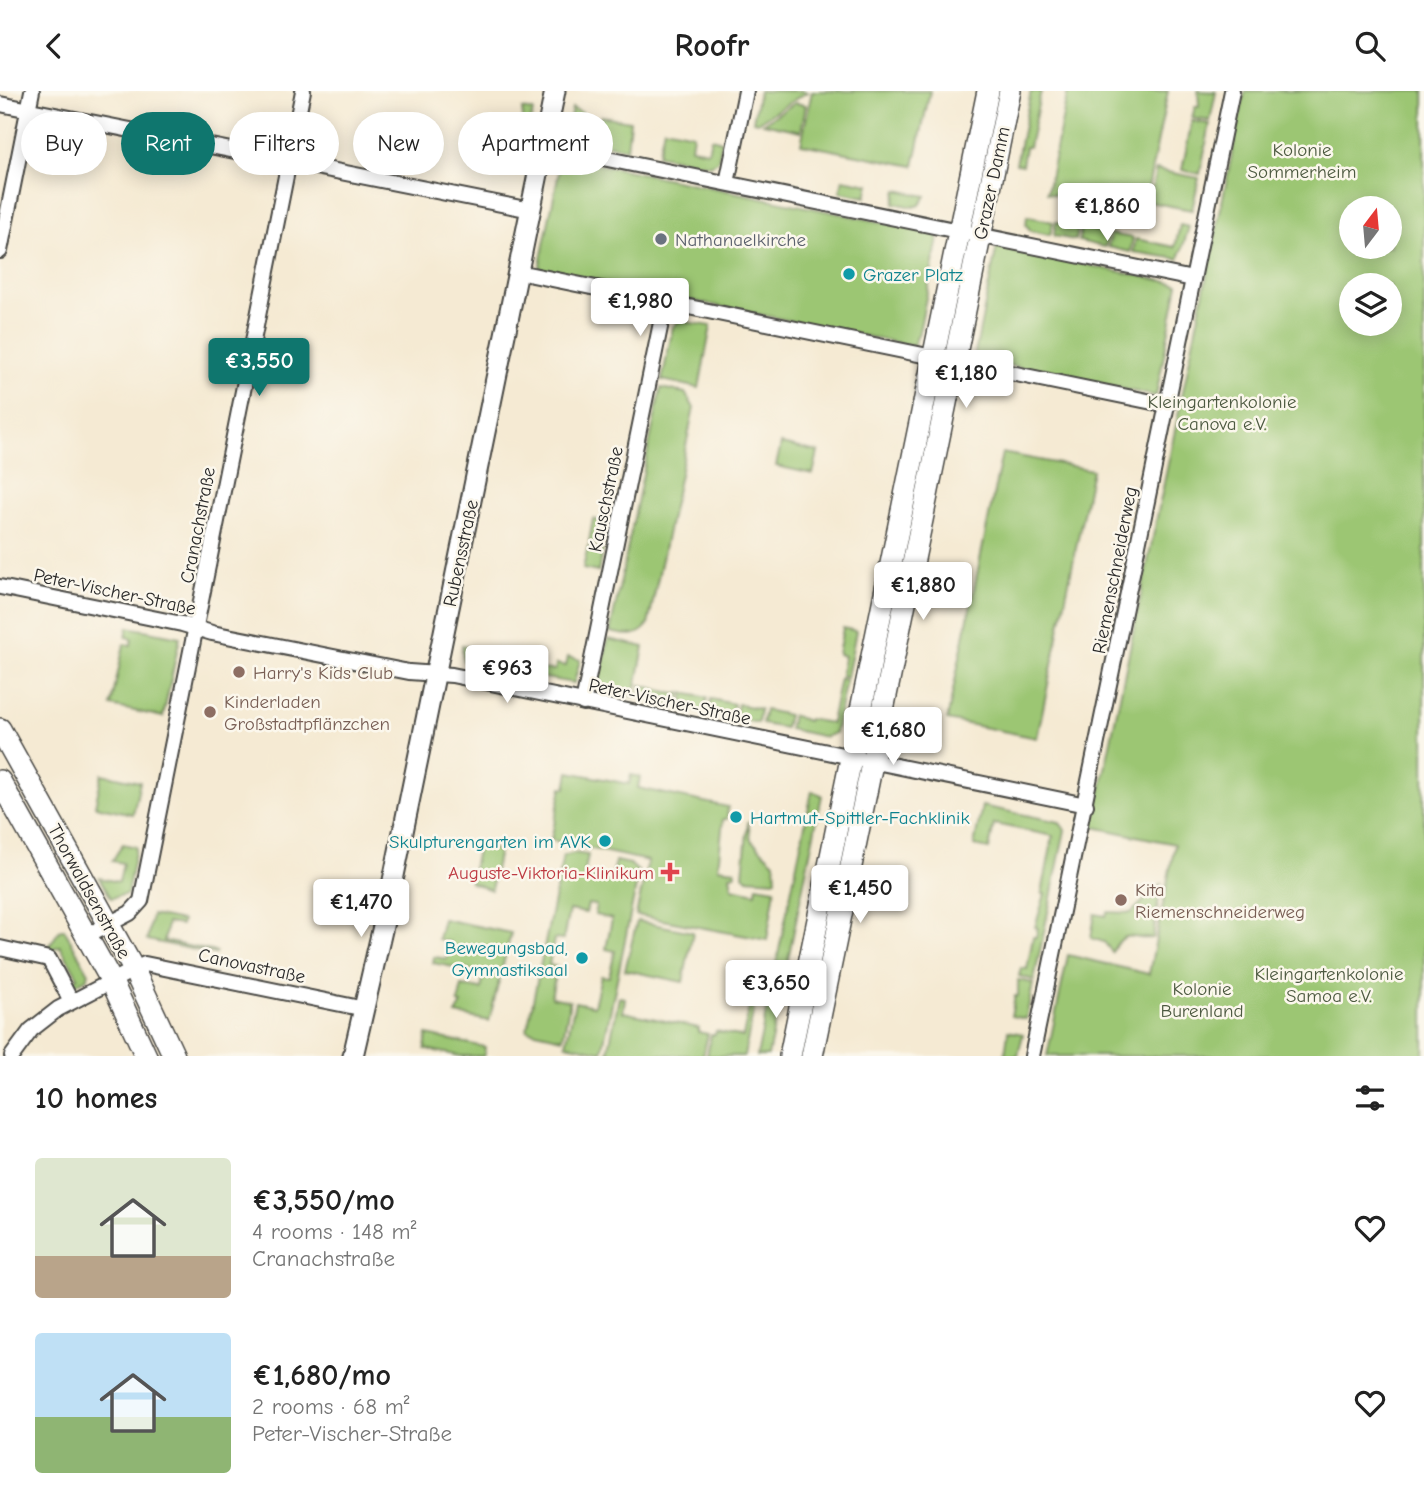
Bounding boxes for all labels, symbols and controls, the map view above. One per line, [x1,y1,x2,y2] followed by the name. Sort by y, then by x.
[35,27,73,65] icon: back
[675,27,749,64] text: Roofr
[1351,27,1389,65] icon: search
[21,112,107,175] chip: Buy
[121,112,215,175] chip: Rent
[229,112,339,175] chip: Filters
[353,112,444,175] chip: New
[458,112,613,175] chip: Apartment
[969,125,1015,242] street label: Grazer Damm
[1248,139,1356,183] park label: Kolonie Sommerheim
[1050,183,1164,243] pin: €1,860
[1074,192,1140,219] text: €1,860
[1339,196,1402,259] north arrow
[1339,196,1402,336] map controls
[675,229,806,251] place label: Nathanaelkirche
[653,231,669,247] marker: Nathanaelkirche
[863,264,963,286] place label: Grazer Platz
[841,266,857,282] marker: Grazer Platz
[1339,273,1402,336] button: layers
[583,279,697,338] pin: €1,980
[607,287,673,314] text: €1,980
[202,338,316,398] pin: €3,550
[224,347,294,374] text: €3,550
[909,351,1023,410] pin: €1,180
[934,359,998,386] text: €1,180
[1148,391,1296,435] park label: Kleingartenkolonie Canova e.V.
[584,444,628,554] street label: Kauschstraße
[176,465,220,585] street label: Cranachstraße
[1088,485,1142,656] street label: Riemenschneiderweg
[439,498,483,609] street label: Rubensstraße
[866,563,980,622] pin: €1,880
[32,564,198,620] street label: Peter-Vischer-Straße
[890,571,956,598] text: €1,880
[466,645,548,705] pin: €963
[481,654,533,681] text: €963
[253,662,393,684] place label: Harry's Kids Club
[231,664,247,680] marker: Harry's Kids Club
[587,674,753,730] street label: Peter-Vischer-Straße
[224,691,390,735] place label: Kinderladen Großstadtpflänzchen
[202,704,218,720] marker: Kinderladen Großstadtpflänzchen
[836,707,950,767] pin: €1,680
[860,716,926,743] text: €1,680
[750,807,970,829] place label: Hartmut-Spittler-Fachklinik
[728,809,744,825] marker: Hartmut-Spittler-Fachklinik
[43,820,135,963] street label: Thorwaldsenstraße
[389,831,591,853] place label: Skulpturengarten im AVK
[597,833,613,849] marker: Skulpturengarten im AVK
[448,862,654,884] place label: Auguste-Viktoria-Klinikum
[660,862,680,882] marker: Auguste-Viktoria-Klinikum
[803,865,917,925] pin: €1,450
[827,874,893,901] text: €1,450
[304,879,418,939] pin: €1,470
[1135,879,1305,923] place label: Kita Riemenschneiderweg
[329,888,393,915] text: €1,470
[1113,892,1129,908] marker: Kita Riemenschneiderweg
[445,937,568,981] place label: Bewegungsbad, Gymnastiksaal
[196,944,307,988] street label: Canovastraße
[574,950,590,966] marker: Bewegungsbad, Gymnastiksaal
[719,961,833,1020] pin: €3,650
[1255,963,1403,1007] park label: Kleingartenkolonie Samoa e.V.
[742,969,810,996] text: €3,650
[1160,978,1244,1022] park label: Kolonie Burenland
[1351,1079,1389,1117] icon: filters
[35,1081,157,1116] text: 10 homes
[252,1183,395,1218] text: €3,550/mo
[91,1186,175,1270] icon: home
[1351,1209,1389,1247] icon: heart
[252,1218,416,1245] text: 4 rooms · 148 m²
[252,1245,395,1272] text: Cranachstraße
[252,1358,391,1393] text: €1,680/mo
[91,1361,175,1445] icon: home
[1351,1384,1389,1422] icon: heart
[252,1393,410,1420] text: 2 rooms · 68 m²
[252,1420,452,1447] text: Peter-Vischer-Straße

